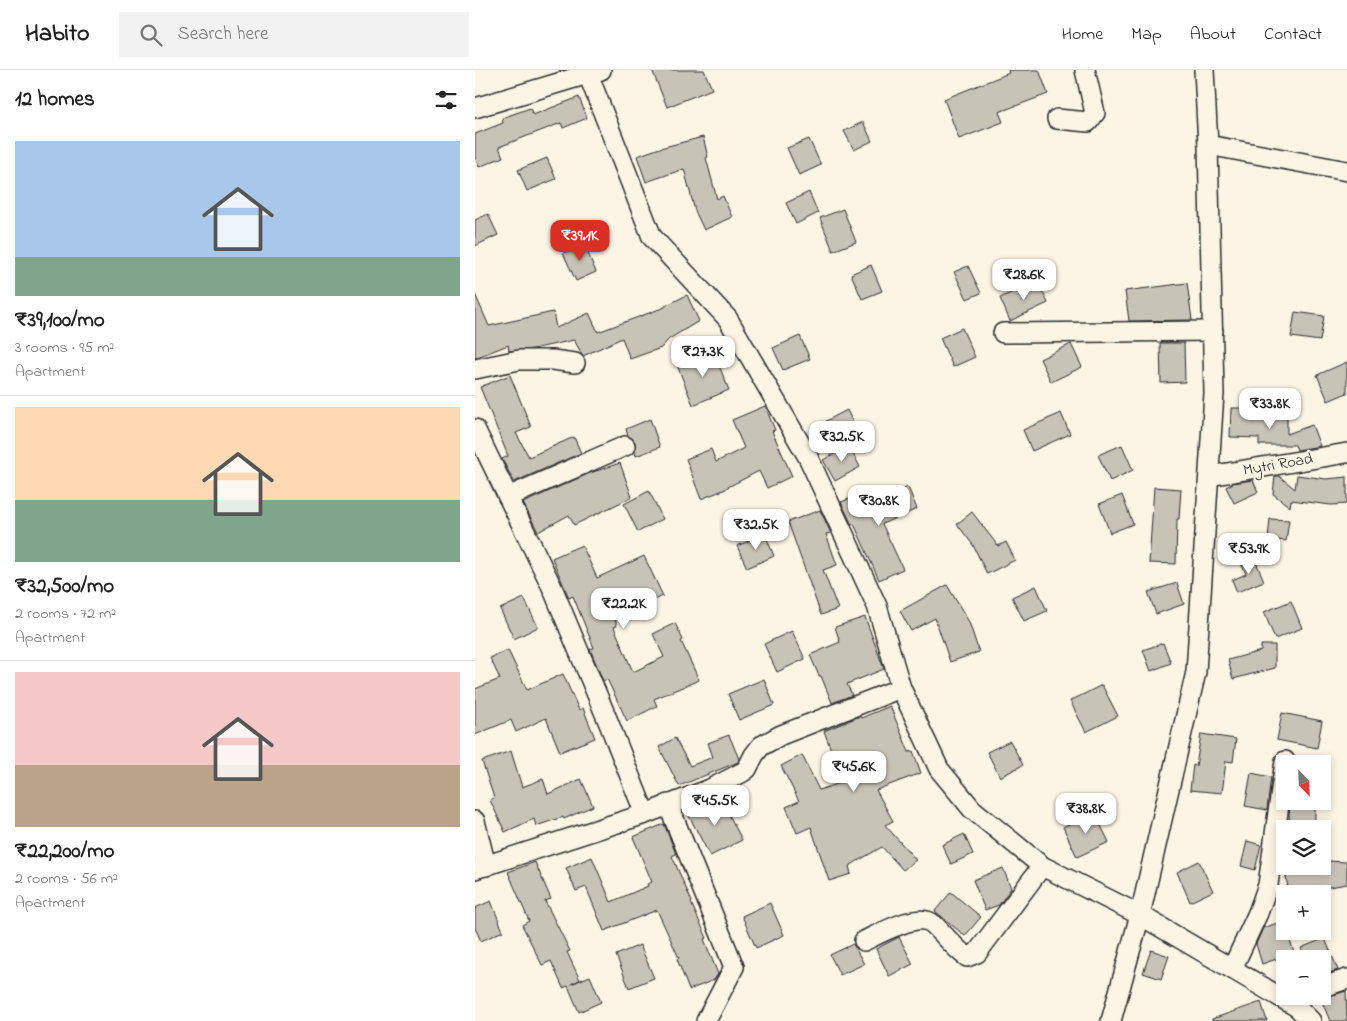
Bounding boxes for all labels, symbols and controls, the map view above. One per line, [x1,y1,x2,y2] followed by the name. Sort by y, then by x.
[119,12,469,57] search box
[25,17,89,52] text: Habito
[137,21,165,49] icon: search
[177,21,268,48] text: Search here
[1062,22,1103,48] text: Home
[1131,22,1162,48] text: Map
[1190,22,1236,48] text: About
[1264,22,1322,48] text: Contact
[15,85,95,115] text: 12 homes
[432,86,460,114] icon: filters
[193,174,283,264] icon: home
[539,220,621,262] pin: ₹39.1K
[561,224,599,248] text: ₹39.1K
[983,258,1065,301] pin: ₹28.6K
[1003,263,1045,287] text: ₹28.6K
[15,306,105,336] text: ₹39,100/mo
[15,336,114,360] text: 3 rooms · 95 m²
[662,336,744,378] pin: ₹27.3K
[682,340,724,364] text: ₹27.3K
[15,360,85,384] text: Apartment
[1229,388,1311,430] pin: ₹33.8K
[1250,392,1290,416] text: ₹33.8K
[801,420,883,463] pin: ₹32.5K
[820,425,864,449] text: ₹32.5K
[193,439,283,529] icon: home
[1241,447,1315,483] street label: Mytri Road
[838,484,920,527] pin: ₹30.8K
[859,489,899,513] text: ₹30.8K
[715,508,797,551] pin: ₹32.5K
[734,513,778,537] text: ₹32.5K
[1208,532,1290,575] pin: ₹53.9K
[1228,537,1270,561] text: ₹53.9K
[15,572,114,602] text: ₹32,500/mo
[583,588,665,630] pin: ₹22.2K
[602,592,646,616] text: ₹22.2K
[15,602,116,626] text: 2 rooms · 72 m²
[15,626,85,650] text: Apartment
[193,704,283,794] icon: home
[813,750,895,793] pin: ₹45.6K
[832,755,876,779] text: ₹45.6K
[1276,755,1331,810] north arrow
[1276,755,1331,1005] map controls
[674,784,756,827] pin: ₹45.5K
[692,789,738,813] text: ₹45.5K
[1045,792,1127,835] pin: ₹38.8K
[1066,797,1106,821] text: ₹38.8K
[1276,820,1331,875] button: layers
[15,837,114,867] text: ₹22,200/mo
[15,867,118,891] text: 2 rooms · 56 m²
[1276,885,1331,940] button: +
[15,891,85,915] text: Apartment
[1276,950,1331,1005] button: −

